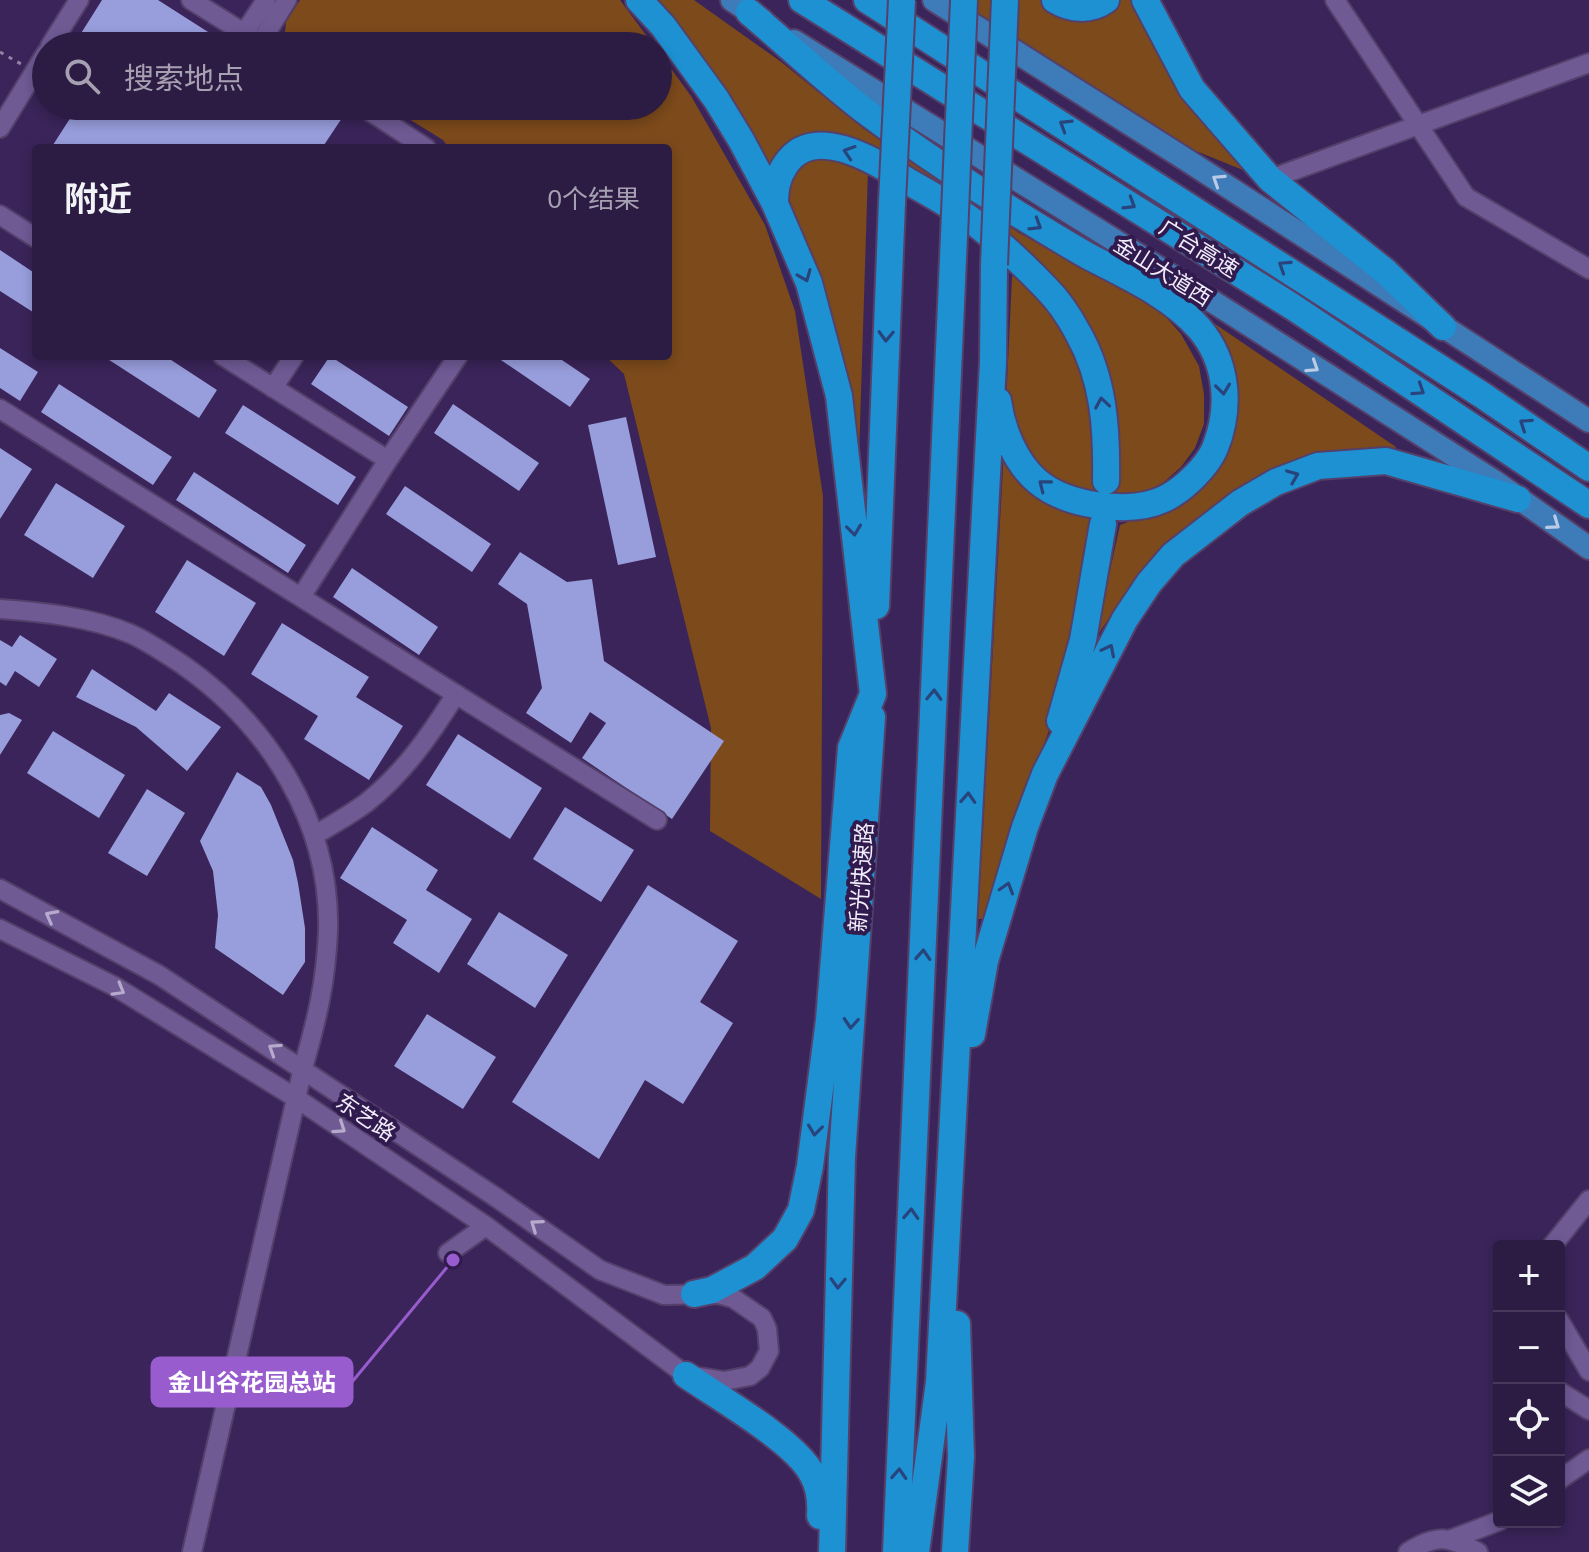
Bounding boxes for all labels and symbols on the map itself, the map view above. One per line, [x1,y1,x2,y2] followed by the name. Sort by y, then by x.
[1059,120,1074,135] one-way arrow
[842,145,856,161] one-way arrow
[1212,175,1227,190] one-way arrow
[1121,195,1136,210] one-way arrow
[1155,215,1243,282] street label: 广台高速
[1027,216,1042,231] one-way arrow
[1109,232,1216,311] street label: 金山大道西
[1278,260,1292,275] one-way arrow
[795,268,812,282] one-way arrow
[878,330,895,343] one-way arrow
[1304,357,1319,372] one-way arrow
[1411,381,1425,396] one-way arrow
[1215,382,1232,395] one-way arrow
[1095,396,1112,410] one-way arrow
[1519,418,1533,433] one-way arrow
[1285,469,1299,485] one-way arrow
[1038,480,1053,494] one-way arrow
[1546,514,1560,529] one-way arrow
[845,524,862,537] one-way arrow
[1099,643,1114,658] one-way arrow
[926,688,943,701] one-way arrow
[960,791,977,804] one-way arrow
[845,821,878,933] street label: 新光快速路
[998,882,1014,895] one-way arrow
[44,911,59,926] one-way arrow
[914,948,931,961] one-way arrow
[110,980,125,996] one-way arrow
[843,1017,860,1030] one-way arrow
[268,1043,283,1058] one-way arrow
[331,1089,400,1146] street label: 东艺路
[331,1118,345,1133] one-way arrow
[807,1123,824,1137] one-way arrow
[902,1207,919,1220] one-way arrow
[531,1220,545,1235] one-way arrow
[829,1277,846,1290] one-way arrow
[152,1358,352,1406] callout: 金山谷花园总站
[168,1369,336,1396] text: 金山谷花园总站
[891,1467,908,1480] one-way arrow

